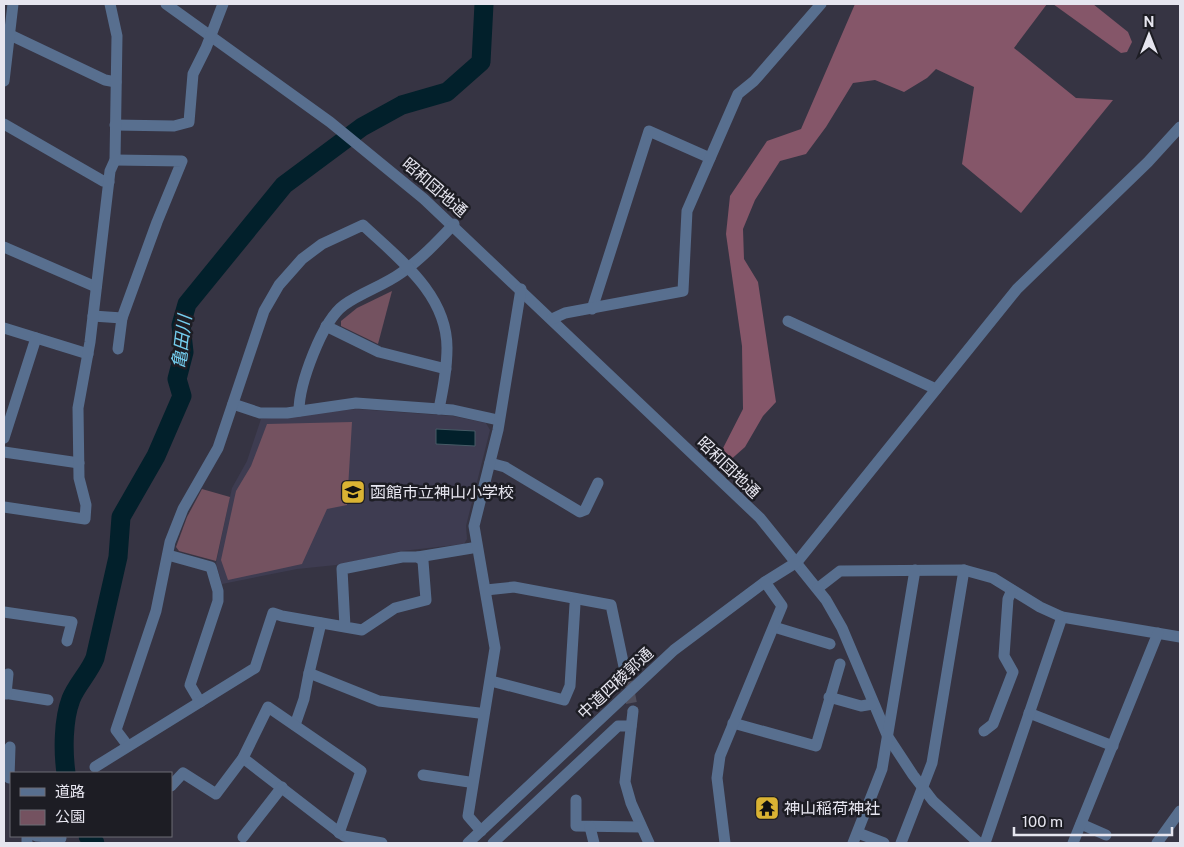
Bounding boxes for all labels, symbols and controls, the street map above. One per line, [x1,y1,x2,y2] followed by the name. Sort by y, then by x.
[1124,10,1174,60] north arrow
[1144,14,1154,30] text: N
[398,154,471,221] street label: 昭和団地通
[168,312,195,370] water label: 亀田川
[693,433,764,502] street label: 昭和団地通
[340,479,366,505] school or university icon: 函館市立神山小学校
[370,483,514,502] place label: 函館市立神山小学校
[574,644,657,723] street label: 中道四稜郭通
[10,772,172,837] legend
[55,783,85,800] text: 道路
[754,795,780,821] temple icon: 神山稲荷神社
[784,799,880,818] place label: 神山稲荷神社
[1014,804,1172,836] scale bar
[55,808,85,825] text: 公園
[1022,813,1063,830] text: 100 m

